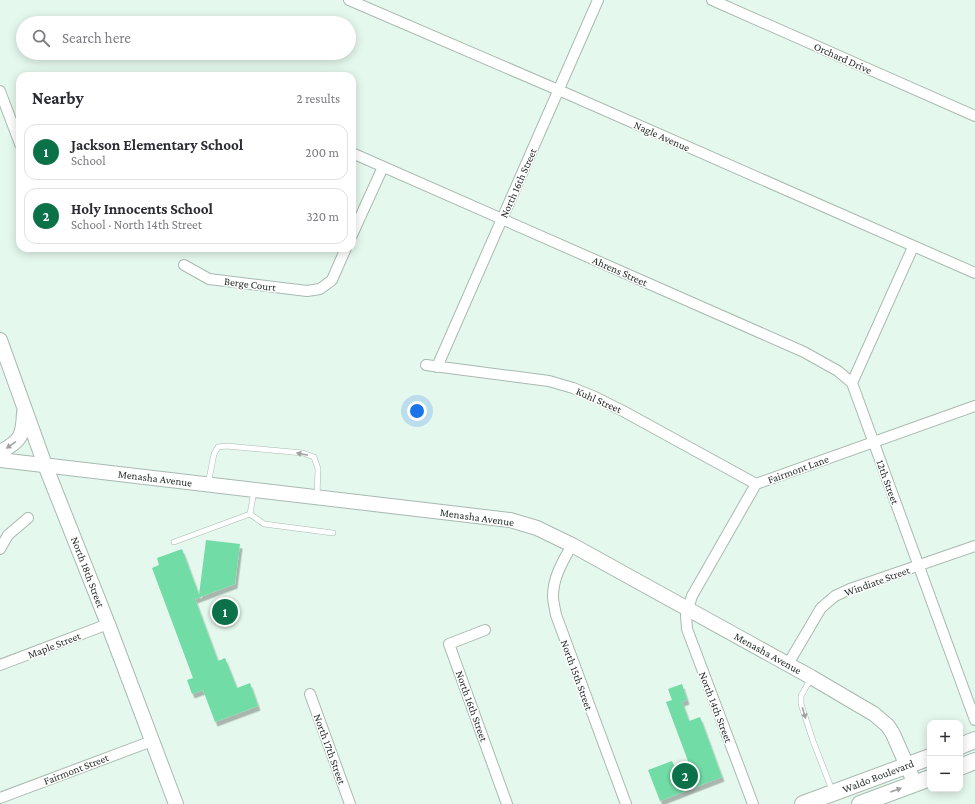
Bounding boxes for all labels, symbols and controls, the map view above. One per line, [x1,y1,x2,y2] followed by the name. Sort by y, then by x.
[16,16,356,60] search box
[30,27,52,49] icon: search
[62,30,131,46] text: Search here
[812,40,874,76] street label: Orchard Drive
[32,89,84,108] text: Nearby
[297,91,340,106] text: 2 results
[632,118,692,155] street label: Nagle Avenue
[71,137,243,153] text: Jackson Elementary School
[44,145,48,160] text: 1
[305,145,339,160] text: 200 m
[497,146,539,220] street label: North 16th Street
[71,153,106,168] text: School
[71,201,213,217] text: Holy Innocents School
[43,209,49,224] text: 2
[306,209,339,224] text: 320 m
[71,217,202,232] text: School · North 14th Street
[591,254,650,289] street label: Ahrens Street
[223,275,277,294] street label: Berge Court
[574,385,624,416] street label: Kuhl Street
[407,401,427,421] your location
[6,441,17,449] one-way arrow
[296,451,309,457] one-way arrow
[766,452,830,486] street label: Fairmont Lane
[874,458,902,506] street label: 12th Street
[117,467,193,489] street label: Menasha Avenue
[439,506,515,528] street label: Menasha Avenue
[69,535,107,610] street label: North 18th Street
[843,563,912,598] street label: Windiate Street
[212,597,238,627] pin: 1
[26,629,83,661] street label: Maple Street
[732,630,804,676] street label: Menasha Avenue
[559,638,595,712] street label: North 15th Street
[454,669,491,743] street label: North 16th Street
[697,670,735,744] street label: North 14th Street
[801,708,807,720] one-way arrow
[312,712,348,786] street label: North 17th Street
[927,720,963,792] map controls
[927,720,963,756] button: +
[42,751,111,787] street label: Fairmont Street
[927,756,963,792] button: −
[841,757,916,795] street label: Waldo Boulevard
[672,761,698,791] pin: 2
[891,787,903,793] one-way arrow

